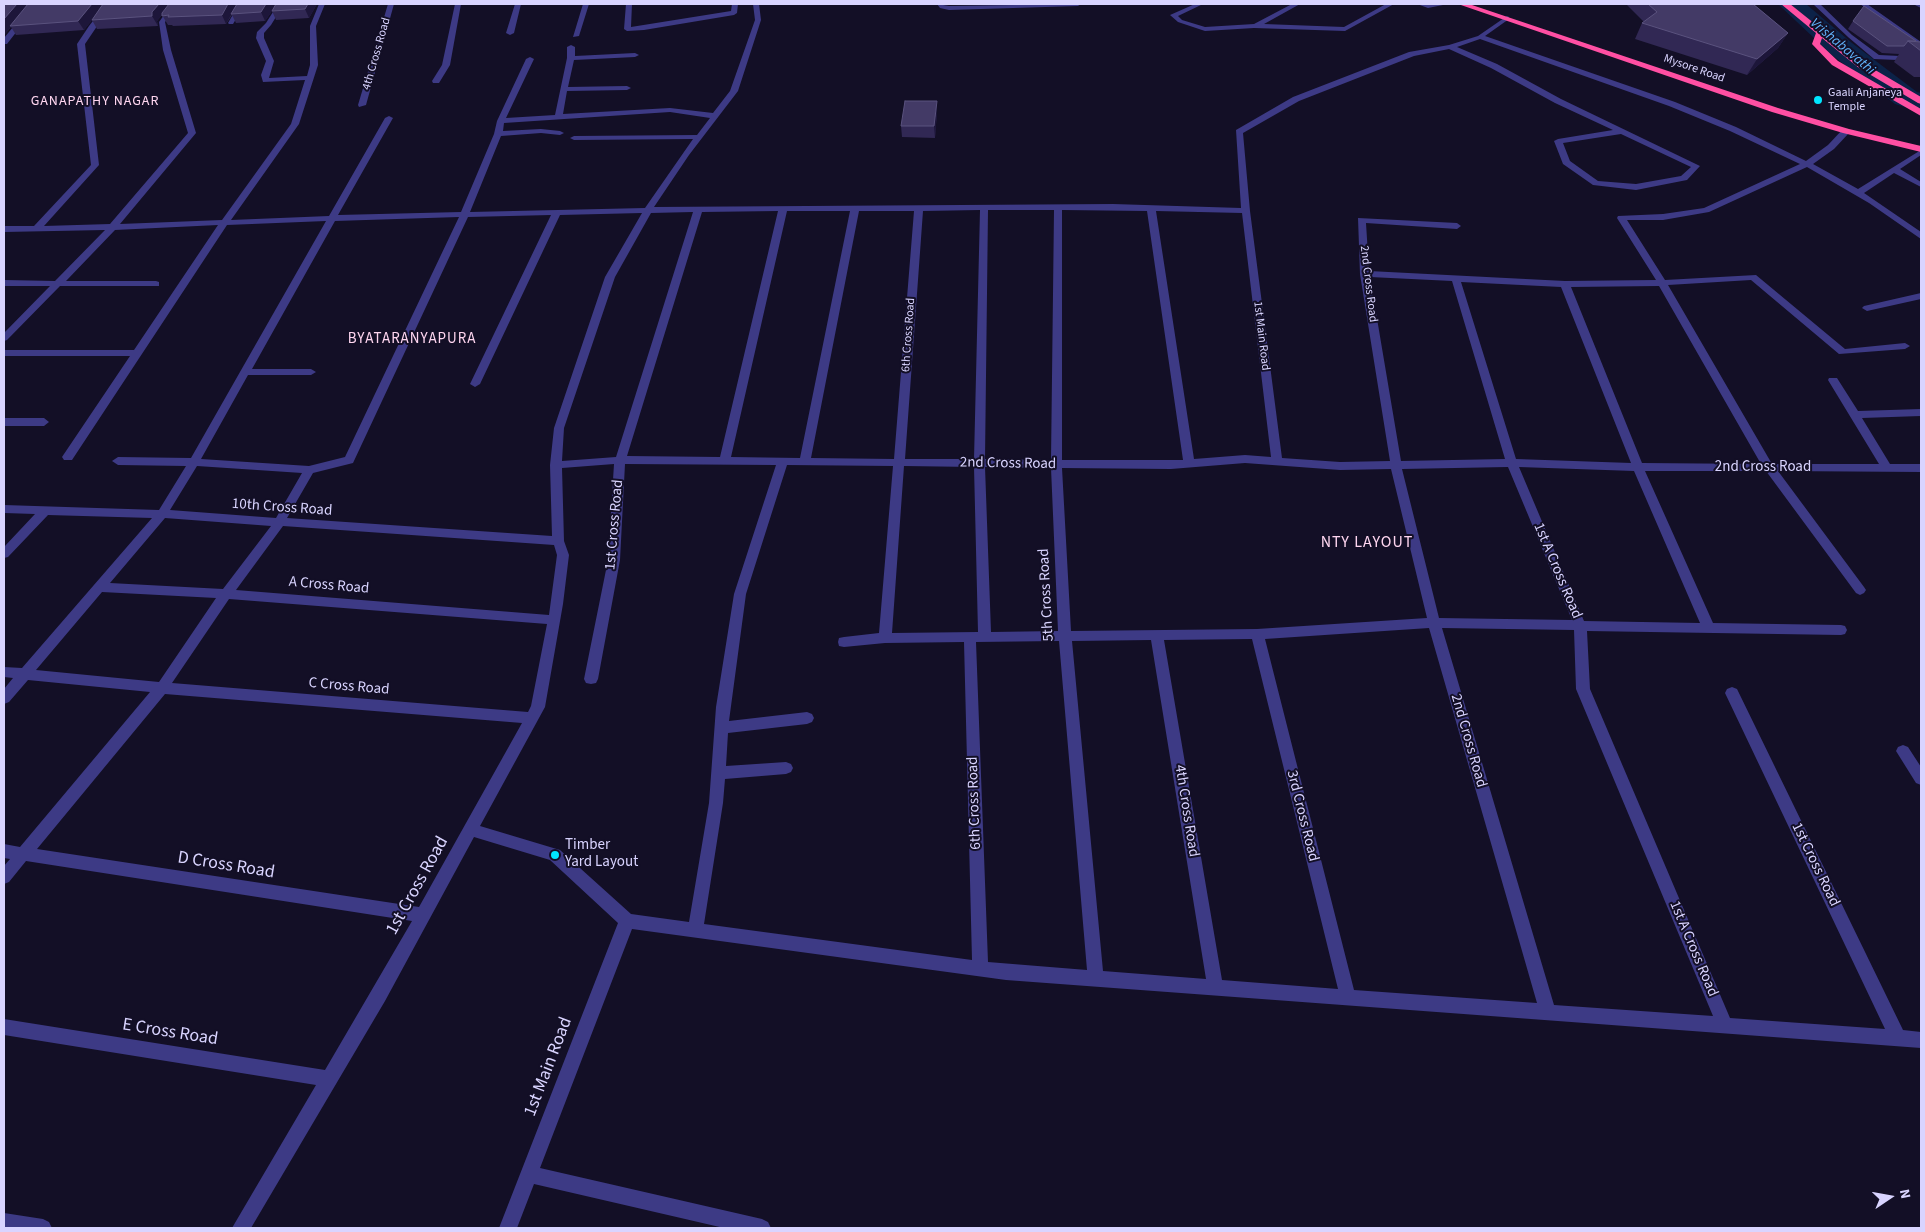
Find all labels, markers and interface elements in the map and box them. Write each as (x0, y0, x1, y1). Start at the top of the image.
water label: Vrishabavathi (1806, 15, 1878, 79)
street label: 4th Cross Road (360, 16, 394, 92)
street label: Mysore Road (1661, 52, 1727, 86)
place label: Gaali Anjaneya Temple (1828, 86, 1902, 114)
district label: GANAPATHY NAGAR (29, 94, 161, 110)
marker: Gaali Anjaneya Temple (1812, 94, 1824, 106)
street label: 2nd Cross Road (1356, 245, 1380, 323)
street label: 6th Cross Road (899, 297, 919, 373)
street label: 1st Main Road (1250, 301, 1272, 371)
district label: BYATARANYAPURA (346, 331, 478, 349)
street label: 2nd Cross Road (960, 454, 1056, 474)
street label: 2nd Cross Road (1715, 459, 1811, 477)
street label: 1st Cross Road (602, 479, 628, 571)
street label: 10th Cross Road (231, 496, 333, 520)
street label: 1st A Cross Road (1529, 520, 1585, 622)
district label: NTY LAYOUT (1319, 533, 1415, 553)
street label: 5th Cross Road (1036, 548, 1058, 642)
street label: A Cross Road (288, 574, 370, 598)
street label: C Cross Road (308, 675, 390, 699)
street label: 2nd Cross Road (1446, 692, 1490, 790)
street label: 6th Cross Road (964, 756, 986, 850)
street label: 4th Cross Road (1170, 764, 1202, 858)
street label: 3rd Cross Road (1282, 769, 1322, 863)
street label: 1st Cross Road (1787, 820, 1843, 910)
street label: 1st Cross Road (382, 833, 454, 939)
place label: Timber Yard Layout (565, 837, 638, 872)
street label: D Cross Road (176, 848, 276, 884)
marker: Timber Yard Layout (549, 849, 561, 861)
street label: 1st A Cross Road (1665, 898, 1721, 1000)
street label: 1st Main Road (520, 1014, 578, 1120)
street label: E Cross Road (121, 1015, 219, 1051)
north arrow (1865, 1172, 1915, 1222)
text: N (1894, 1187, 1915, 1201)

